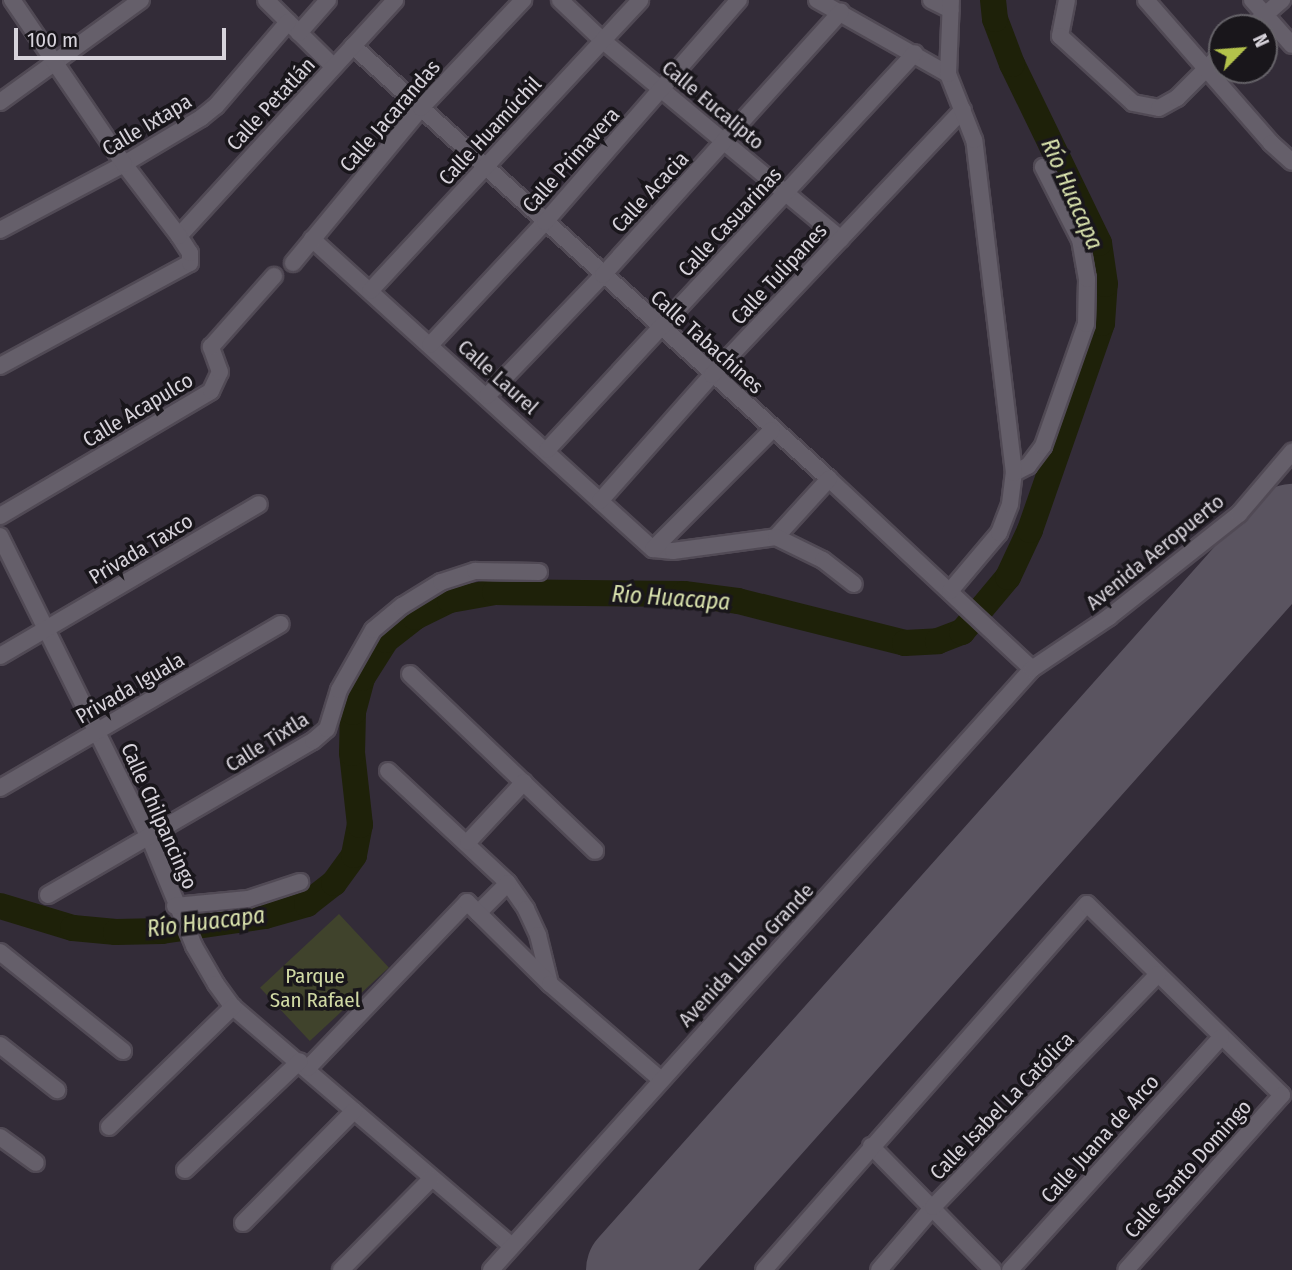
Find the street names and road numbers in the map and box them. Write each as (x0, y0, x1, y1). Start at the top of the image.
street label: Calle Petatlán (222, 52, 320, 156)
street label: Calle Jacarandas (334, 55, 446, 177)
street label: Calle Eucalipto (657, 55, 769, 155)
street label: Calle Huamúchil (433, 72, 547, 190)
street label: Calle Ixtapa (98, 88, 196, 162)
street label: Calle Primavera (517, 102, 625, 218)
street label: Calle Acacia (606, 146, 694, 238)
street label: Calle Casuarinas (673, 162, 787, 282)
street label: Calle Tulipanes (726, 218, 832, 330)
street label: Calle Tabachines (646, 285, 768, 399)
street label: Calle Laurel (452, 334, 544, 420)
street label: Calle Acapulco (78, 367, 198, 453)
street label: Avenida Aeropuerto (1081, 489, 1229, 615)
street label: Privada Taxco (85, 508, 197, 590)
street label: Privada Iguala (71, 647, 189, 729)
street label: Calle Tixtla (221, 707, 313, 777)
street label: Calle Chilpancingo (115, 739, 203, 893)
street label: Avenida Llano Grande (673, 878, 819, 1032)
street label: Calle Isabel La Católica (925, 1027, 1079, 1185)
street label: Calle Juana de Arco (1036, 1070, 1164, 1208)
street label: Calle Santo Domingo (1119, 1095, 1257, 1243)

